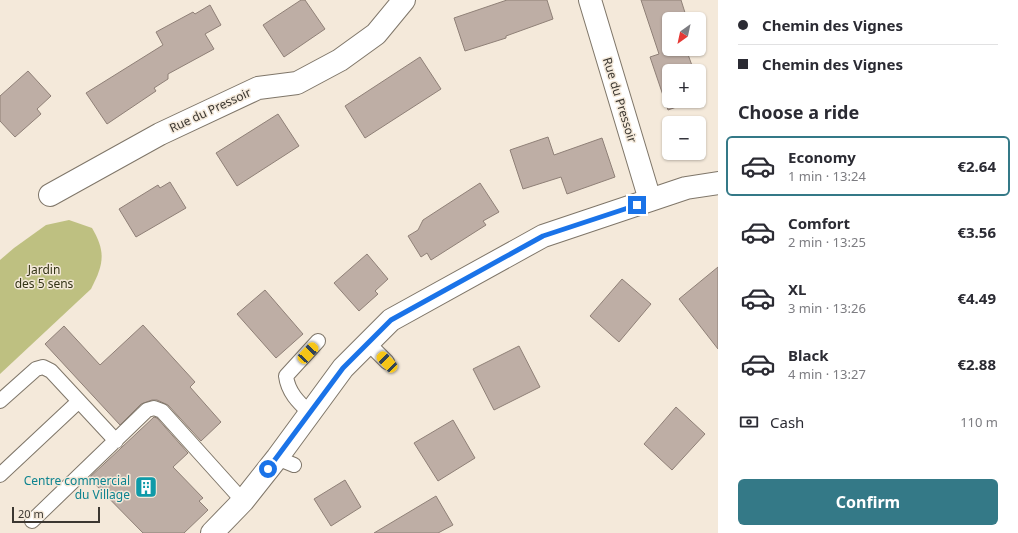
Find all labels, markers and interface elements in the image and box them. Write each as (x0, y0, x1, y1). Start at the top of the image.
north arrow (662, 12, 706, 56)
map controls (662, 12, 706, 160)
text: Chemin des Vignes (762, 15, 903, 35)
text: Chemin des Vignes (762, 54, 903, 74)
street label: Rue du Pressoir (599, 55, 641, 145)
button: + (662, 64, 706, 108)
street label: Rue du Pressoir (166, 84, 254, 136)
text: Choose a ride (738, 100, 859, 124)
button: − (662, 116, 706, 160)
text: Economy (788, 147, 856, 167)
icon: car (740, 148, 776, 184)
text: €2.64 (957, 156, 996, 176)
text: 1 min · 13:24 (788, 167, 866, 185)
route end (628, 196, 646, 214)
text: Comfort (788, 213, 850, 233)
icon: car (740, 214, 776, 250)
text: €3.56 (957, 222, 996, 242)
text: 2 min · 13:25 (788, 233, 866, 251)
park label: Jardin des 5 sens (15, 261, 74, 292)
text: XL (788, 279, 806, 299)
icon: car (740, 280, 776, 316)
text: €4.49 (957, 288, 996, 308)
text: 3 min · 13:26 (788, 299, 866, 317)
car (295, 340, 321, 366)
text: Black (788, 345, 828, 365)
icon: car (740, 346, 776, 382)
car (374, 349, 400, 375)
text: €2.88 (957, 354, 996, 374)
text: 4 min · 13:27 (788, 365, 866, 383)
icon: cash (738, 411, 760, 433)
text: Cash (770, 412, 804, 432)
text: 110 m (960, 413, 998, 431)
route start (259, 460, 277, 478)
place label: Centre commercial du Village (24, 472, 130, 503)
building icon: Centre commercial du Village (133, 474, 159, 500)
button: Confirm (738, 479, 998, 525)
scale bar (12, 505, 100, 524)
text: 20 m (18, 506, 44, 521)

